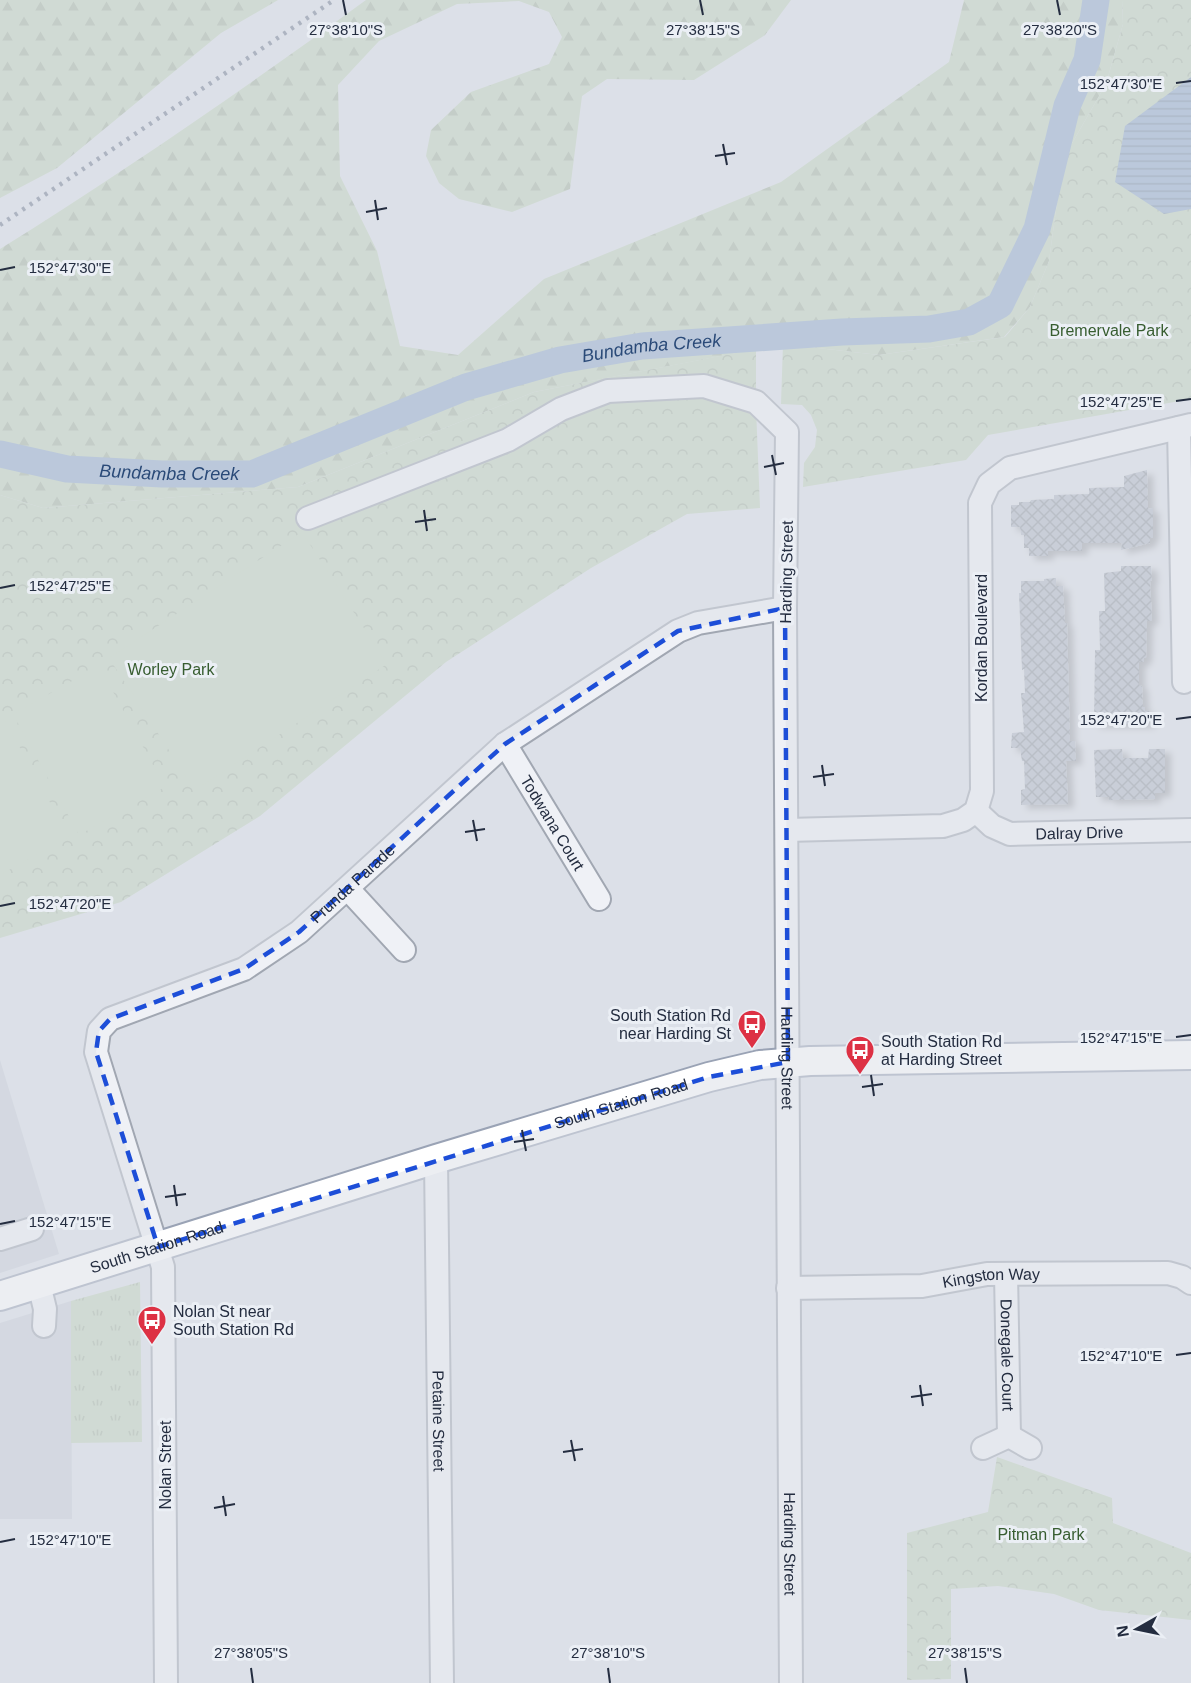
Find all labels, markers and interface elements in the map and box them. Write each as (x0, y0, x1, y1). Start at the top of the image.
text: 27°38'10"S (309, 21, 383, 38)
text: 27°38'15"S (666, 21, 740, 38)
text: 27°38'20"S (1023, 21, 1097, 38)
text: 152°47'30"E (1080, 75, 1162, 92)
text: 152°47'30"E (29, 259, 111, 276)
park label: Bremervale Park (1049, 322, 1170, 339)
water label: Bundamba Creek (580, 330, 723, 366)
text: 152°47'25"E (1080, 393, 1162, 410)
water label: Bundamba Creek (99, 461, 240, 484)
street label: Harding Street (777, 520, 796, 624)
street label: Kordan Boulevard (973, 574, 990, 702)
text: 152°47'25"E (29, 577, 111, 594)
park label: Worley Park (128, 661, 215, 678)
text: 152°47'20"E (1080, 711, 1162, 728)
street label: Todwana Court (517, 772, 588, 874)
street label: Dalray Drive (1035, 823, 1124, 842)
street label: Prunda Parade (307, 841, 398, 926)
text: 152°47'20"E (29, 895, 111, 912)
street label: Harding Street (778, 1006, 796, 1110)
place label: South Station Rd near Harding St (610, 1007, 732, 1042)
bus stop icon: South Station Rd near Harding St (736, 1008, 768, 1050)
text: 152°47'15"E (1080, 1029, 1162, 1046)
place label: South Station Rd at Harding Street (881, 1033, 1003, 1068)
bus stop icon: South Station Rd at Harding Street (844, 1034, 876, 1076)
street label: South Station Road (552, 1076, 690, 1132)
text: 152°47'15"E (29, 1213, 111, 1230)
street label: South Station Road (88, 1218, 225, 1276)
street label: Kingston Way (941, 1266, 1040, 1291)
street label: Donegale Court (997, 1299, 1017, 1412)
place label: Nolan St near South Station Rd (173, 1303, 294, 1338)
bus stop icon: Nolan St near South Station Rd (136, 1304, 168, 1346)
text: 152°47'10"E (1080, 1347, 1162, 1364)
street label: Petaine Street (429, 1370, 448, 1472)
street label: Nolan Street (157, 1420, 174, 1509)
street label: Harding Street (781, 1492, 799, 1596)
park label: Pitman Park (997, 1526, 1086, 1543)
text: 152°47'10"E (29, 1531, 111, 1548)
north arrow (1107, 1599, 1167, 1659)
text: N (1113, 1624, 1132, 1638)
text: 27°38'05"S (214, 1644, 288, 1661)
text: 27°38'10"S (571, 1644, 645, 1661)
text: 27°38'15"S (928, 1644, 1002, 1661)

